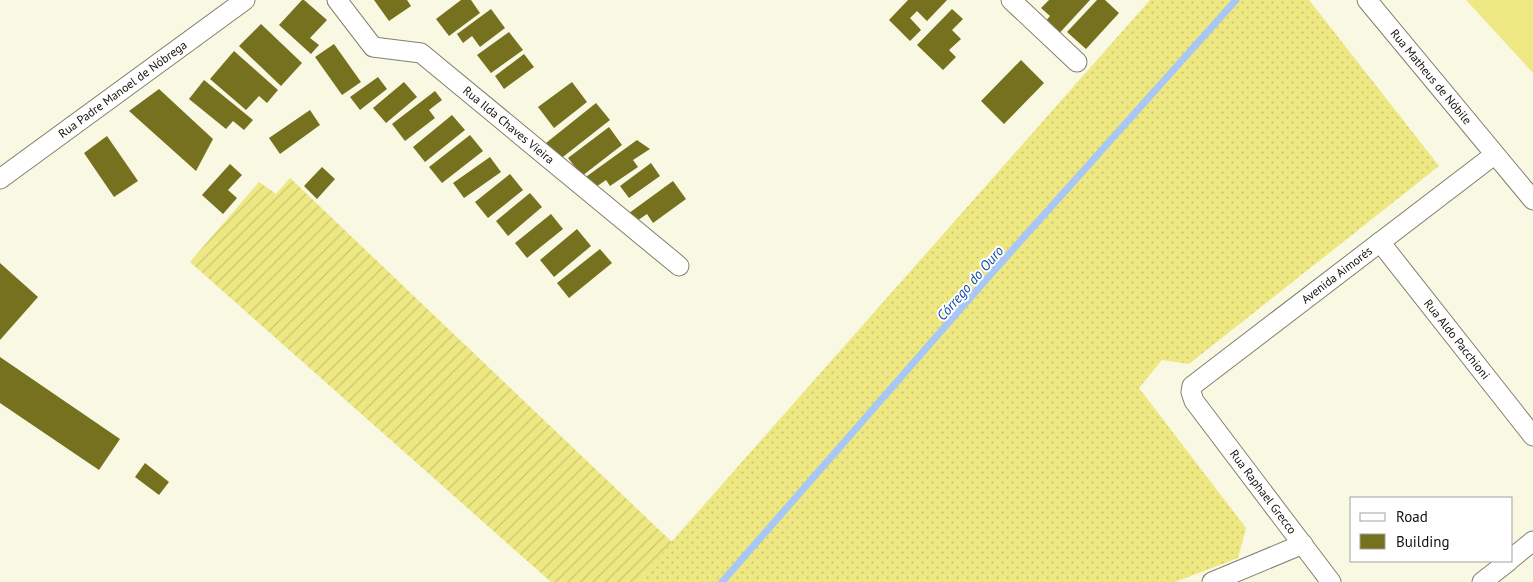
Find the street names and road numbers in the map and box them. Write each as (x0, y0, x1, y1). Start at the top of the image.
street label: Rua Matheus de Nóbile (1387, 26, 1475, 127)
street label: Rua Padre Manoel de Nóbrega (55, 37, 190, 141)
street label: Rua Ilda Chaves Vieira (460, 83, 557, 167)
street label: Avenida Aimorés (1298, 243, 1375, 307)
street label: Rua Aldo Pacchioni (1421, 296, 1493, 382)
street label: Rua Raphael Grecco (1227, 447, 1300, 537)

